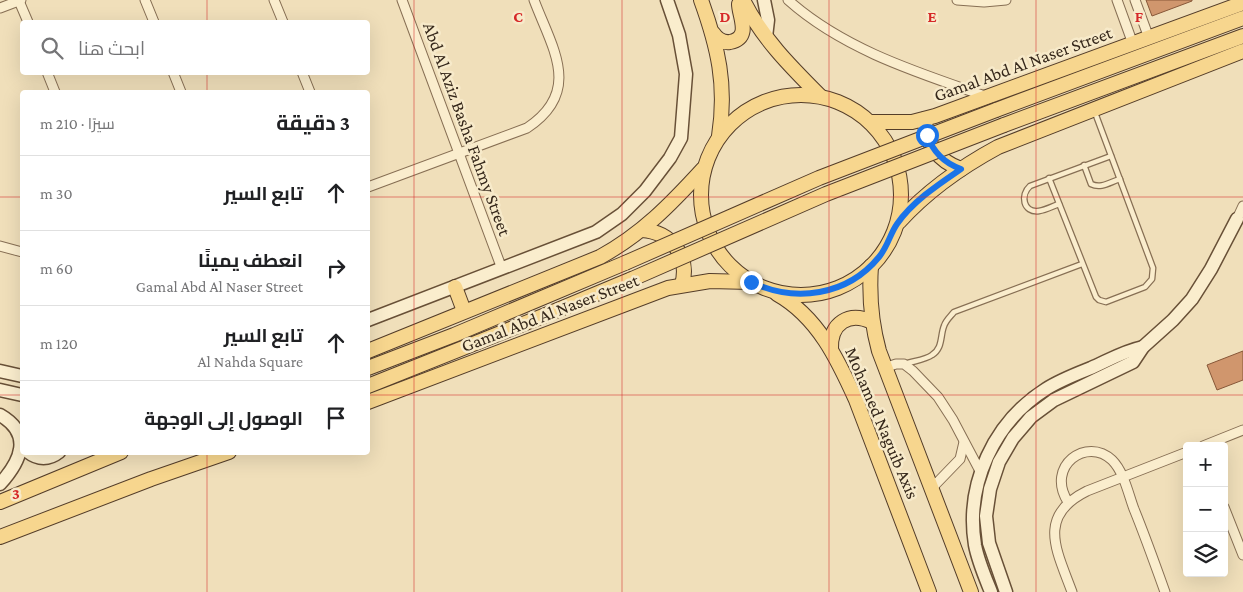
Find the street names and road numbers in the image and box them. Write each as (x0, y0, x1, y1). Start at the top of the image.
street label: Abd Al Aziz Basha Fahmy Street (419, 20, 515, 239)
street label: Gamal Abd Al Naser Street (931, 22, 1116, 106)
street label: Gamal Abd Al Naser Street (459, 270, 642, 356)
street label: Mohamed Naguib Axis (841, 344, 923, 502)

